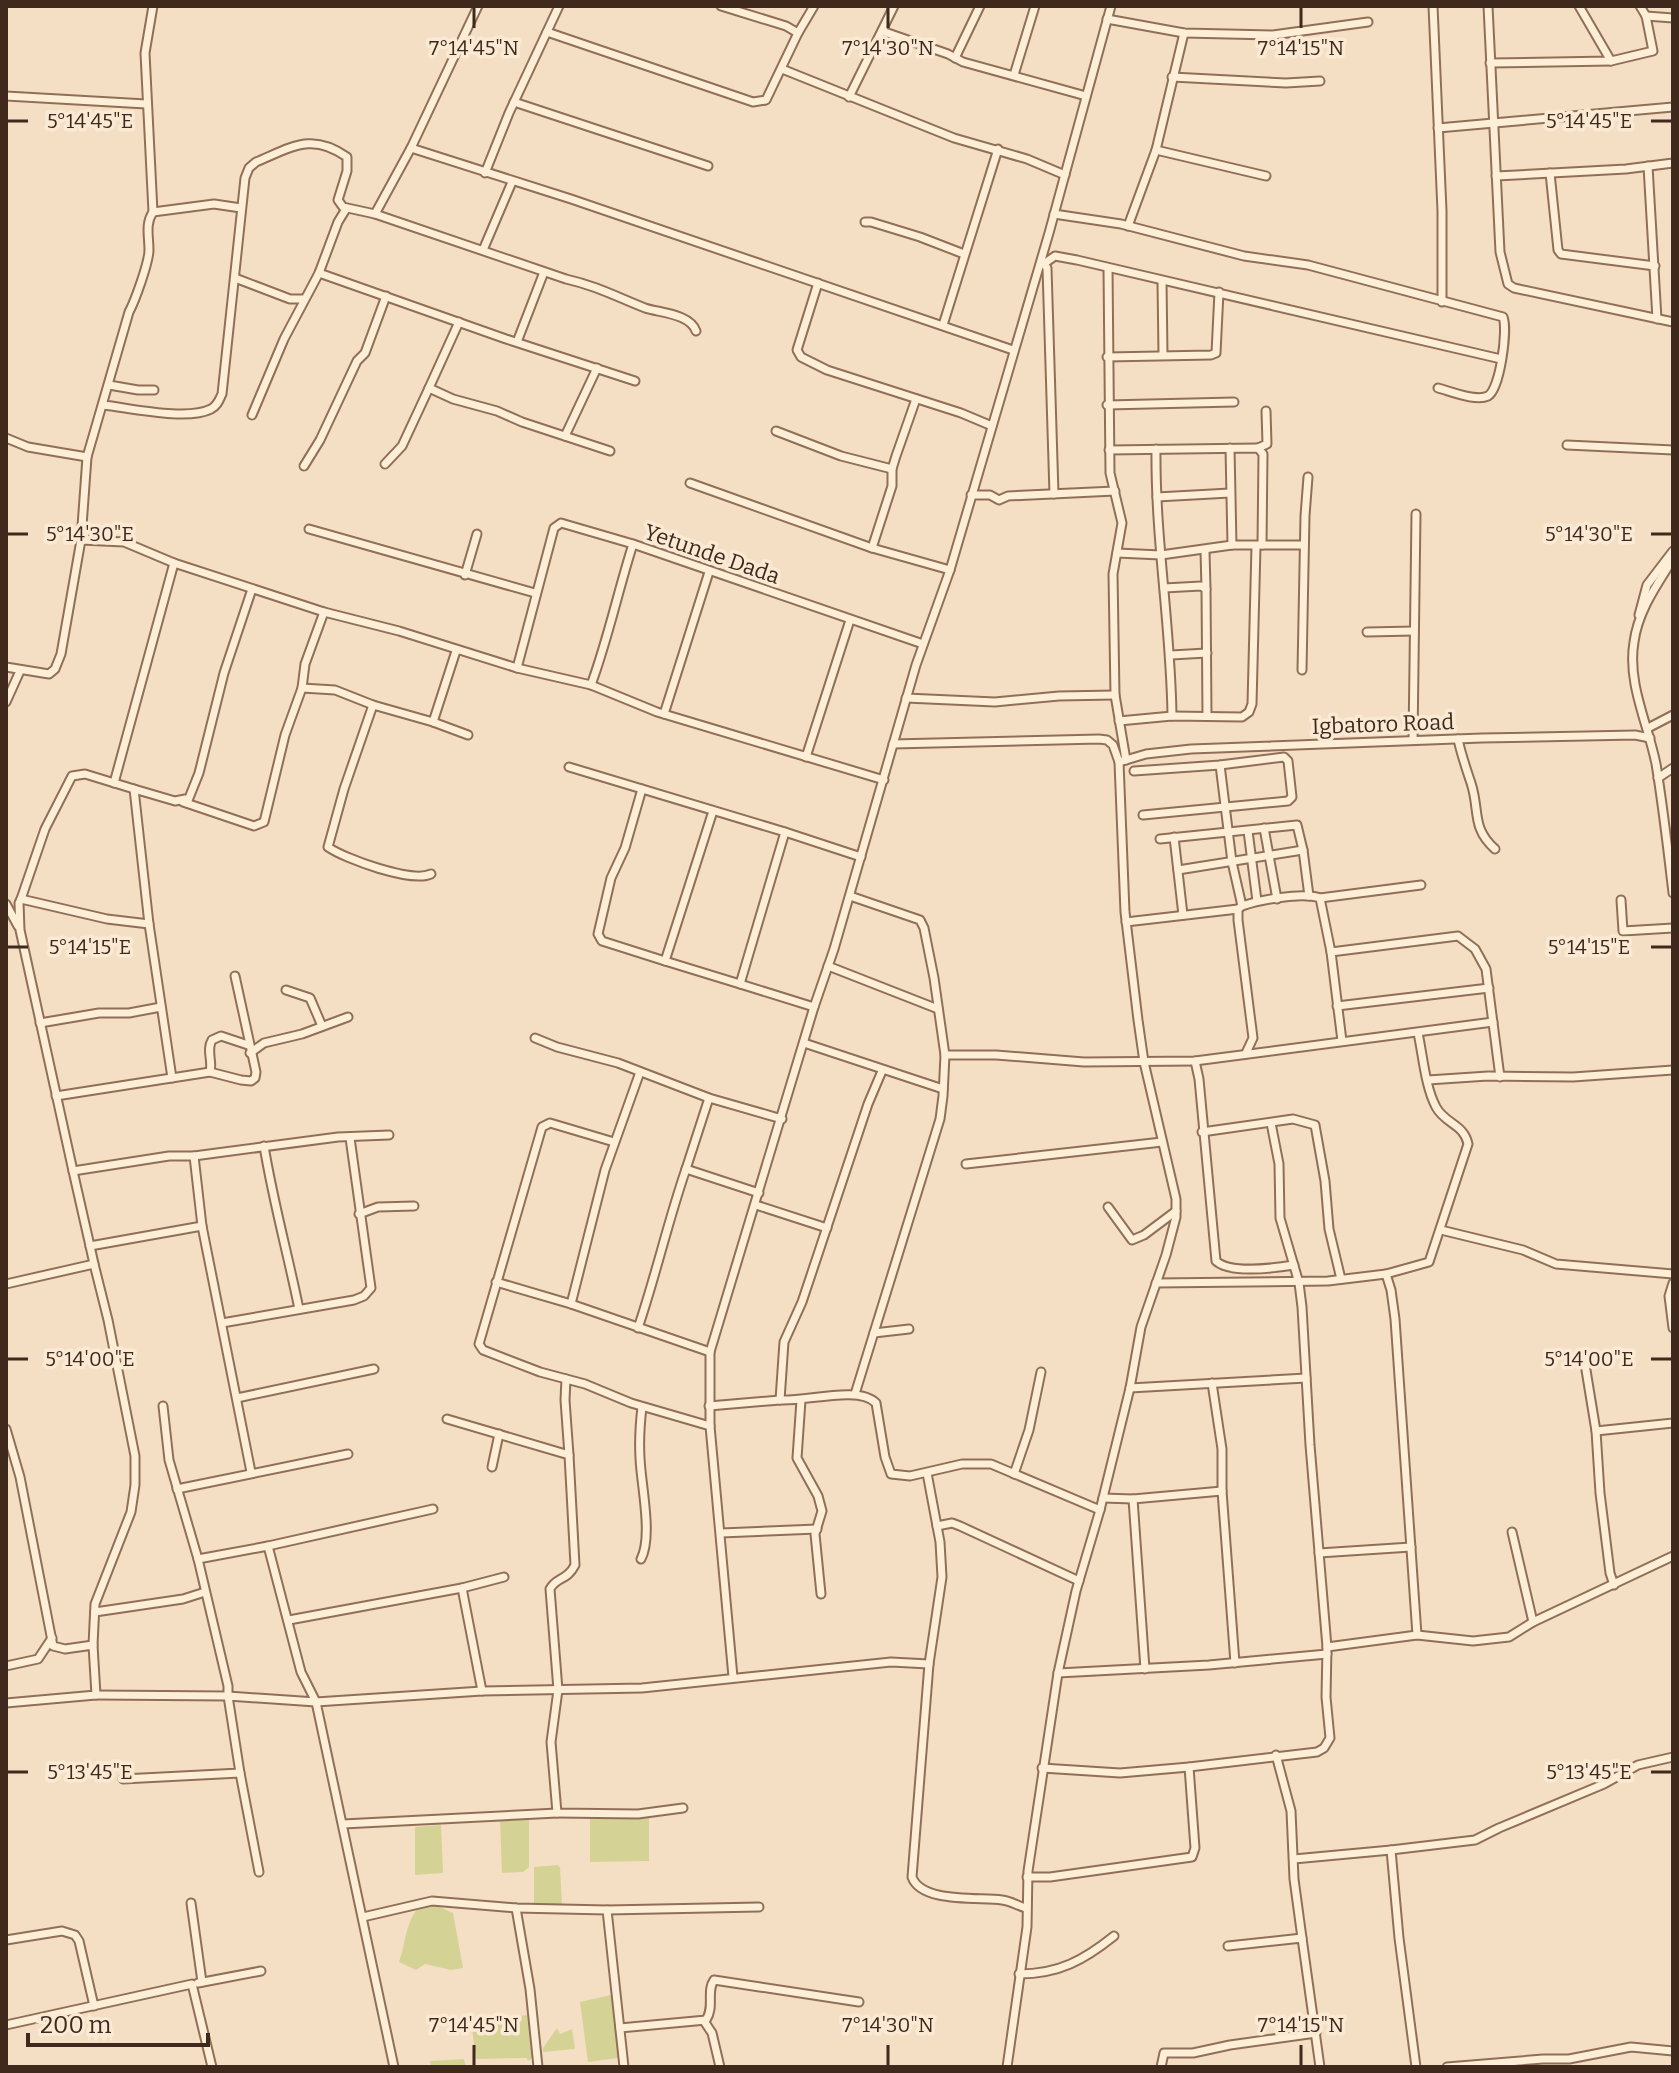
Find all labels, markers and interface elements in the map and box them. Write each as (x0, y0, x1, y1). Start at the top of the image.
text: 7°14'45"N (429, 36, 519, 60)
text: 7°14'30"N (842, 36, 934, 60)
text: 7°14'15"N (1258, 36, 1344, 60)
text: 5°14'45"E (47, 109, 133, 133)
text: 5°14'45"E (1546, 109, 1632, 133)
street label: Yetunde Dada (641, 518, 783, 590)
text: 5°14'30"E (46, 522, 134, 546)
text: 5°14'30"E (1545, 522, 1633, 546)
street label: Igbatoro Road (1311, 708, 1455, 740)
text: 5°14'15"E (49, 935, 131, 959)
text: 5°14'15"E (1548, 935, 1630, 959)
text: 5°14'00"E (45, 1347, 135, 1371)
text: 5°14'00"E (1544, 1347, 1634, 1371)
text: 5°13'45"E (47, 1760, 133, 1784)
text: 5°13'45"E (1546, 1760, 1632, 1784)
scale bar (28, 1997, 208, 2047)
text: 200 m (40, 2011, 112, 2039)
text: 7°14'45"N (429, 2013, 519, 2037)
text: 7°14'30"N (842, 2013, 934, 2037)
text: 7°14'15"N (1258, 2013, 1344, 2037)

